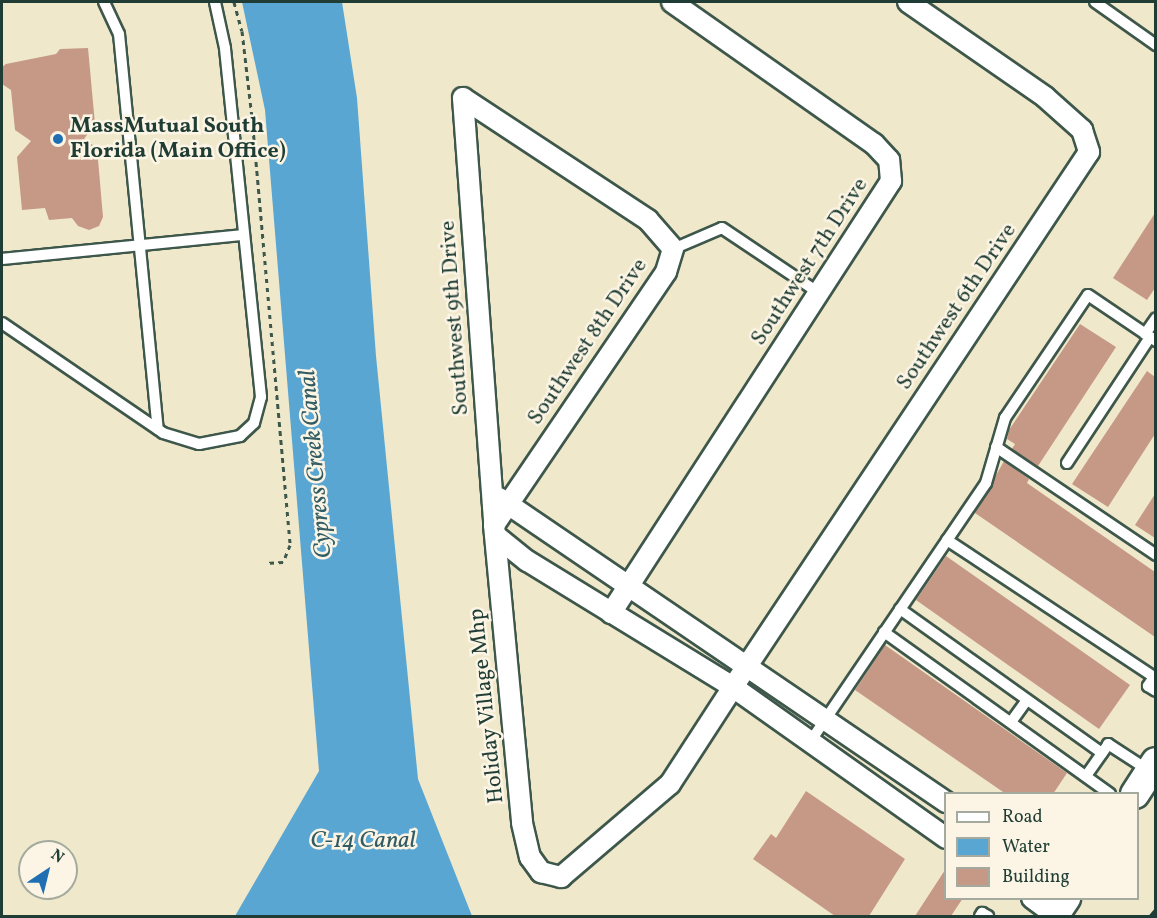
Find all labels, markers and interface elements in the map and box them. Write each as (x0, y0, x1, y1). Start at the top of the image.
place label: MassMutual South Florida (Main Office) (70, 113, 286, 164)
marker: MassMutual South Florida (Main Office) (51, 132, 65, 146)
street label: Southwest 7th Drive (746, 173, 874, 351)
street label: Southwest 6th Drive (892, 219, 1022, 395)
street label: Southwest 9th Drive (435, 220, 475, 416)
street label: Southwest 8th Drive (523, 254, 653, 430)
water label: Cypress Creek Canal (294, 369, 340, 559)
street label: Holiday Village Mhp (464, 607, 510, 805)
legend (944, 792, 1139, 900)
text: Road (1002, 805, 1043, 830)
water label: C-14 Canal (310, 828, 416, 856)
text: Water (1002, 835, 1050, 860)
north arrow (18, 840, 78, 900)
text: N (46, 845, 68, 869)
text: Building (1002, 865, 1070, 890)

